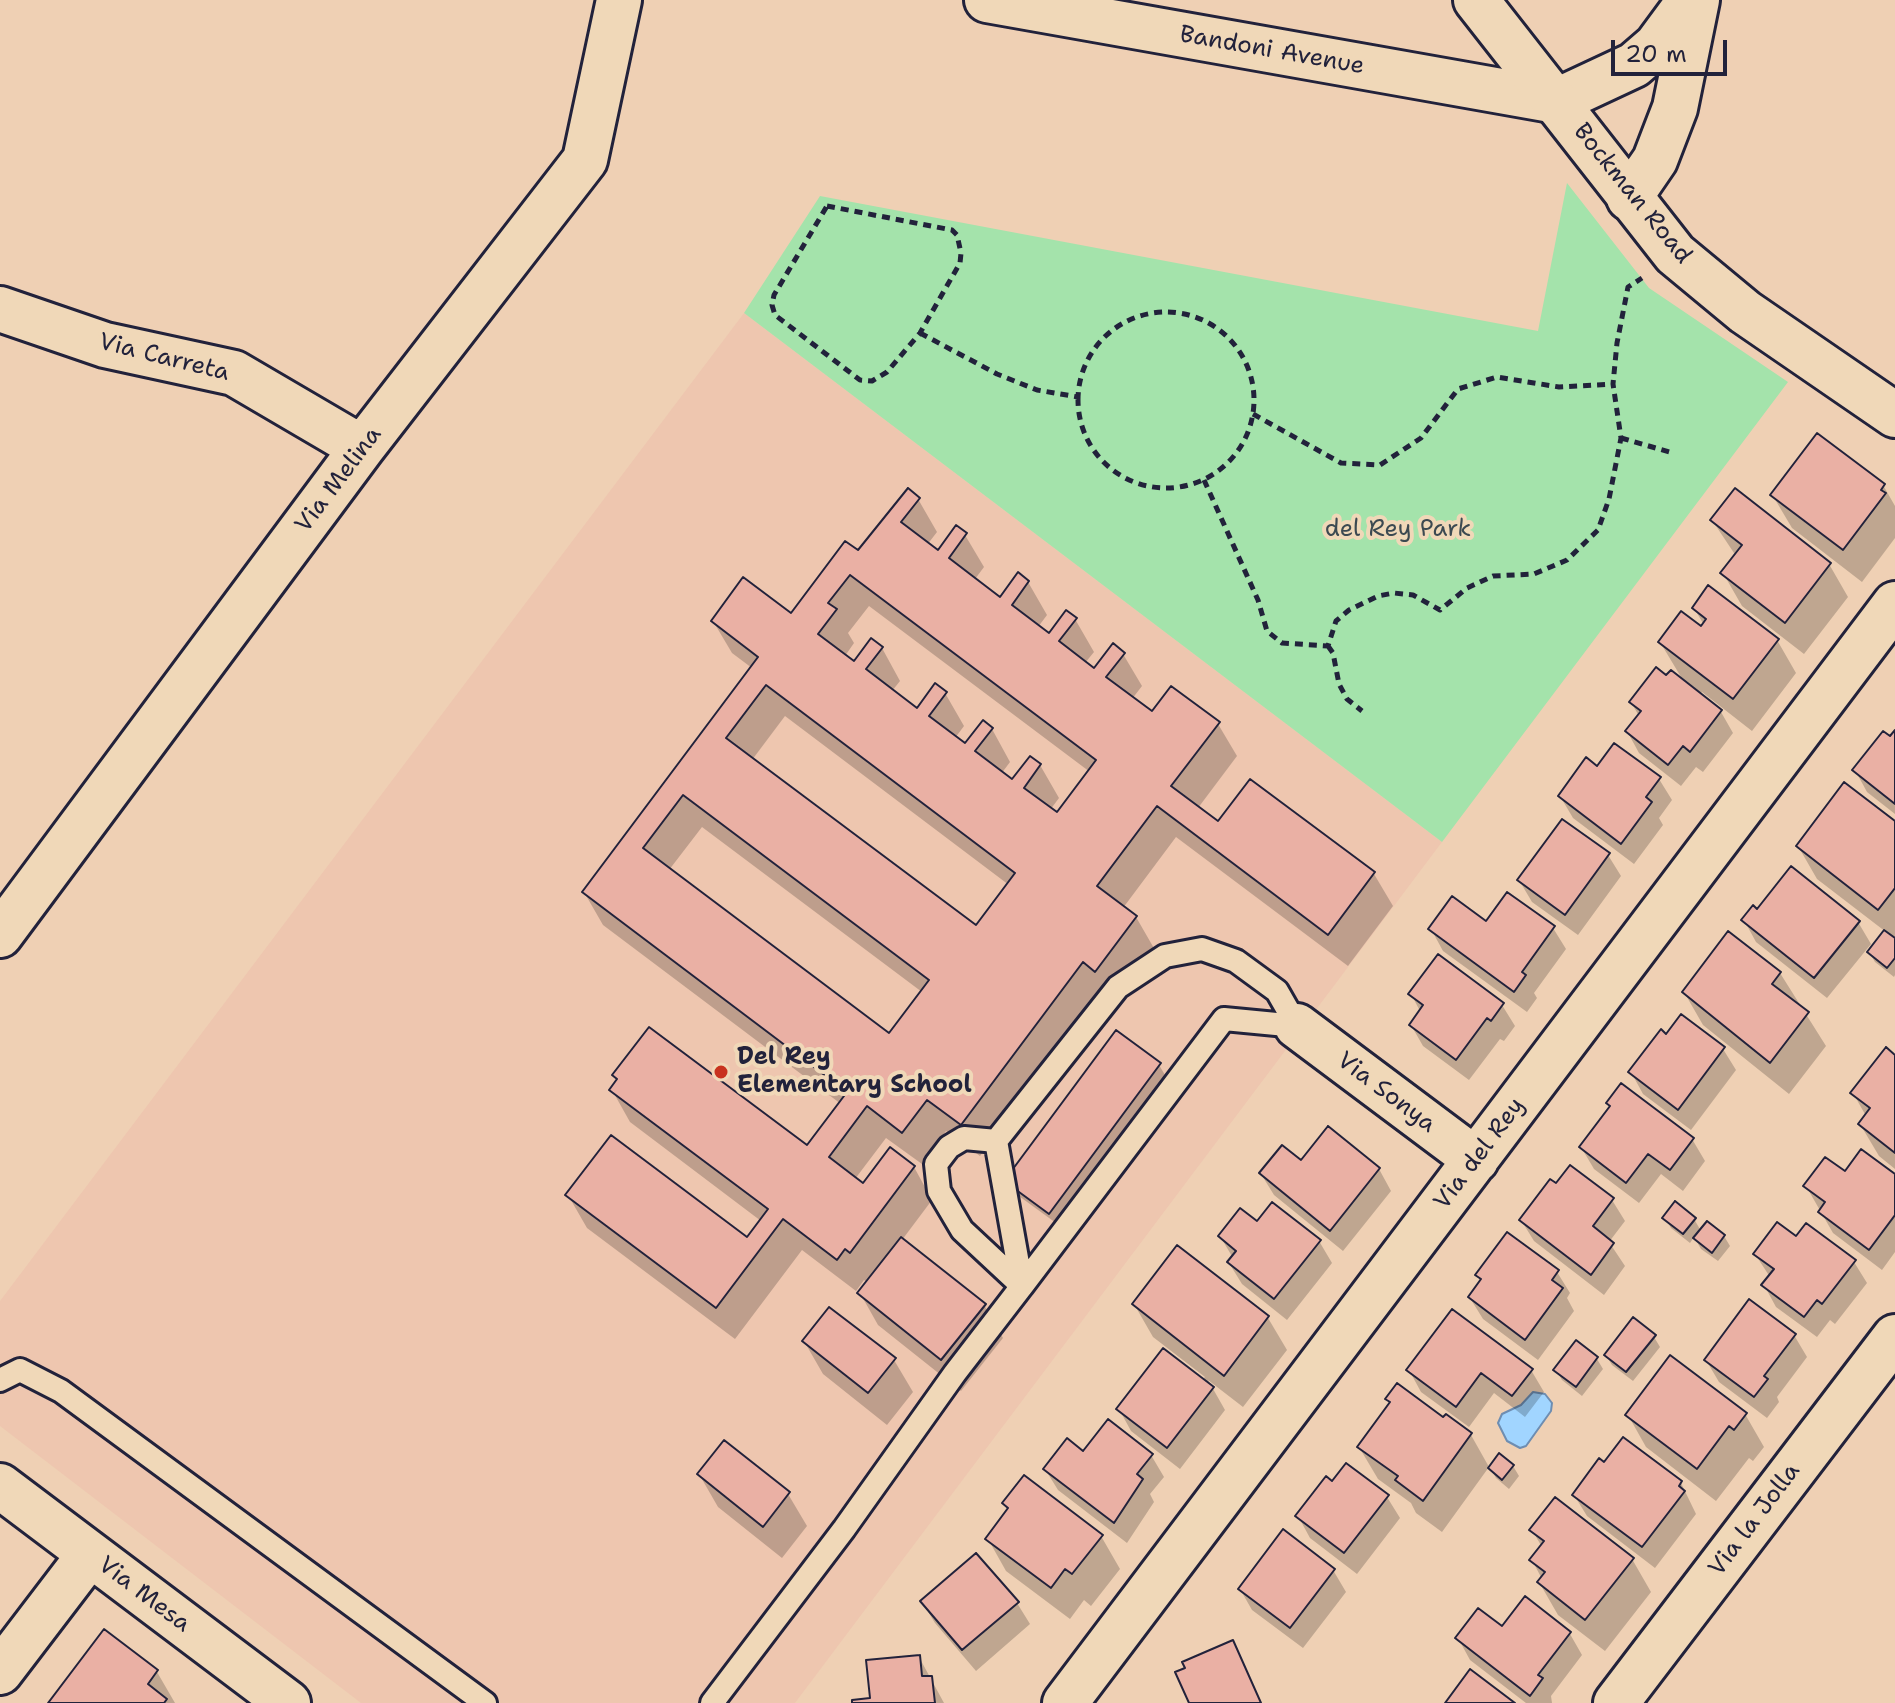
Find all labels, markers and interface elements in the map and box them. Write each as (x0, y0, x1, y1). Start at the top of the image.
street label: Bandoni Avenue (1177, 21, 1367, 81)
scale bar (1615, 24, 1731, 74)
text: 20 m (1625, 38, 1687, 70)
street label: Bockman Road (1567, 118, 1697, 270)
street label: Via Carreta (96, 328, 232, 388)
street label: Via Melina (290, 421, 388, 539)
park label: del Rey Park (1325, 516, 1471, 544)
place label: Del Rey Elementary School (737, 1044, 972, 1100)
street label: Via Sonya (1331, 1047, 1441, 1139)
marker: Del Rey Elementary School (712, 1063, 730, 1081)
street label: Via del Rey (1429, 1092, 1531, 1216)
street label: Via la Jolla (1703, 1458, 1807, 1582)
street label: Via Mesa (92, 1551, 196, 1639)

